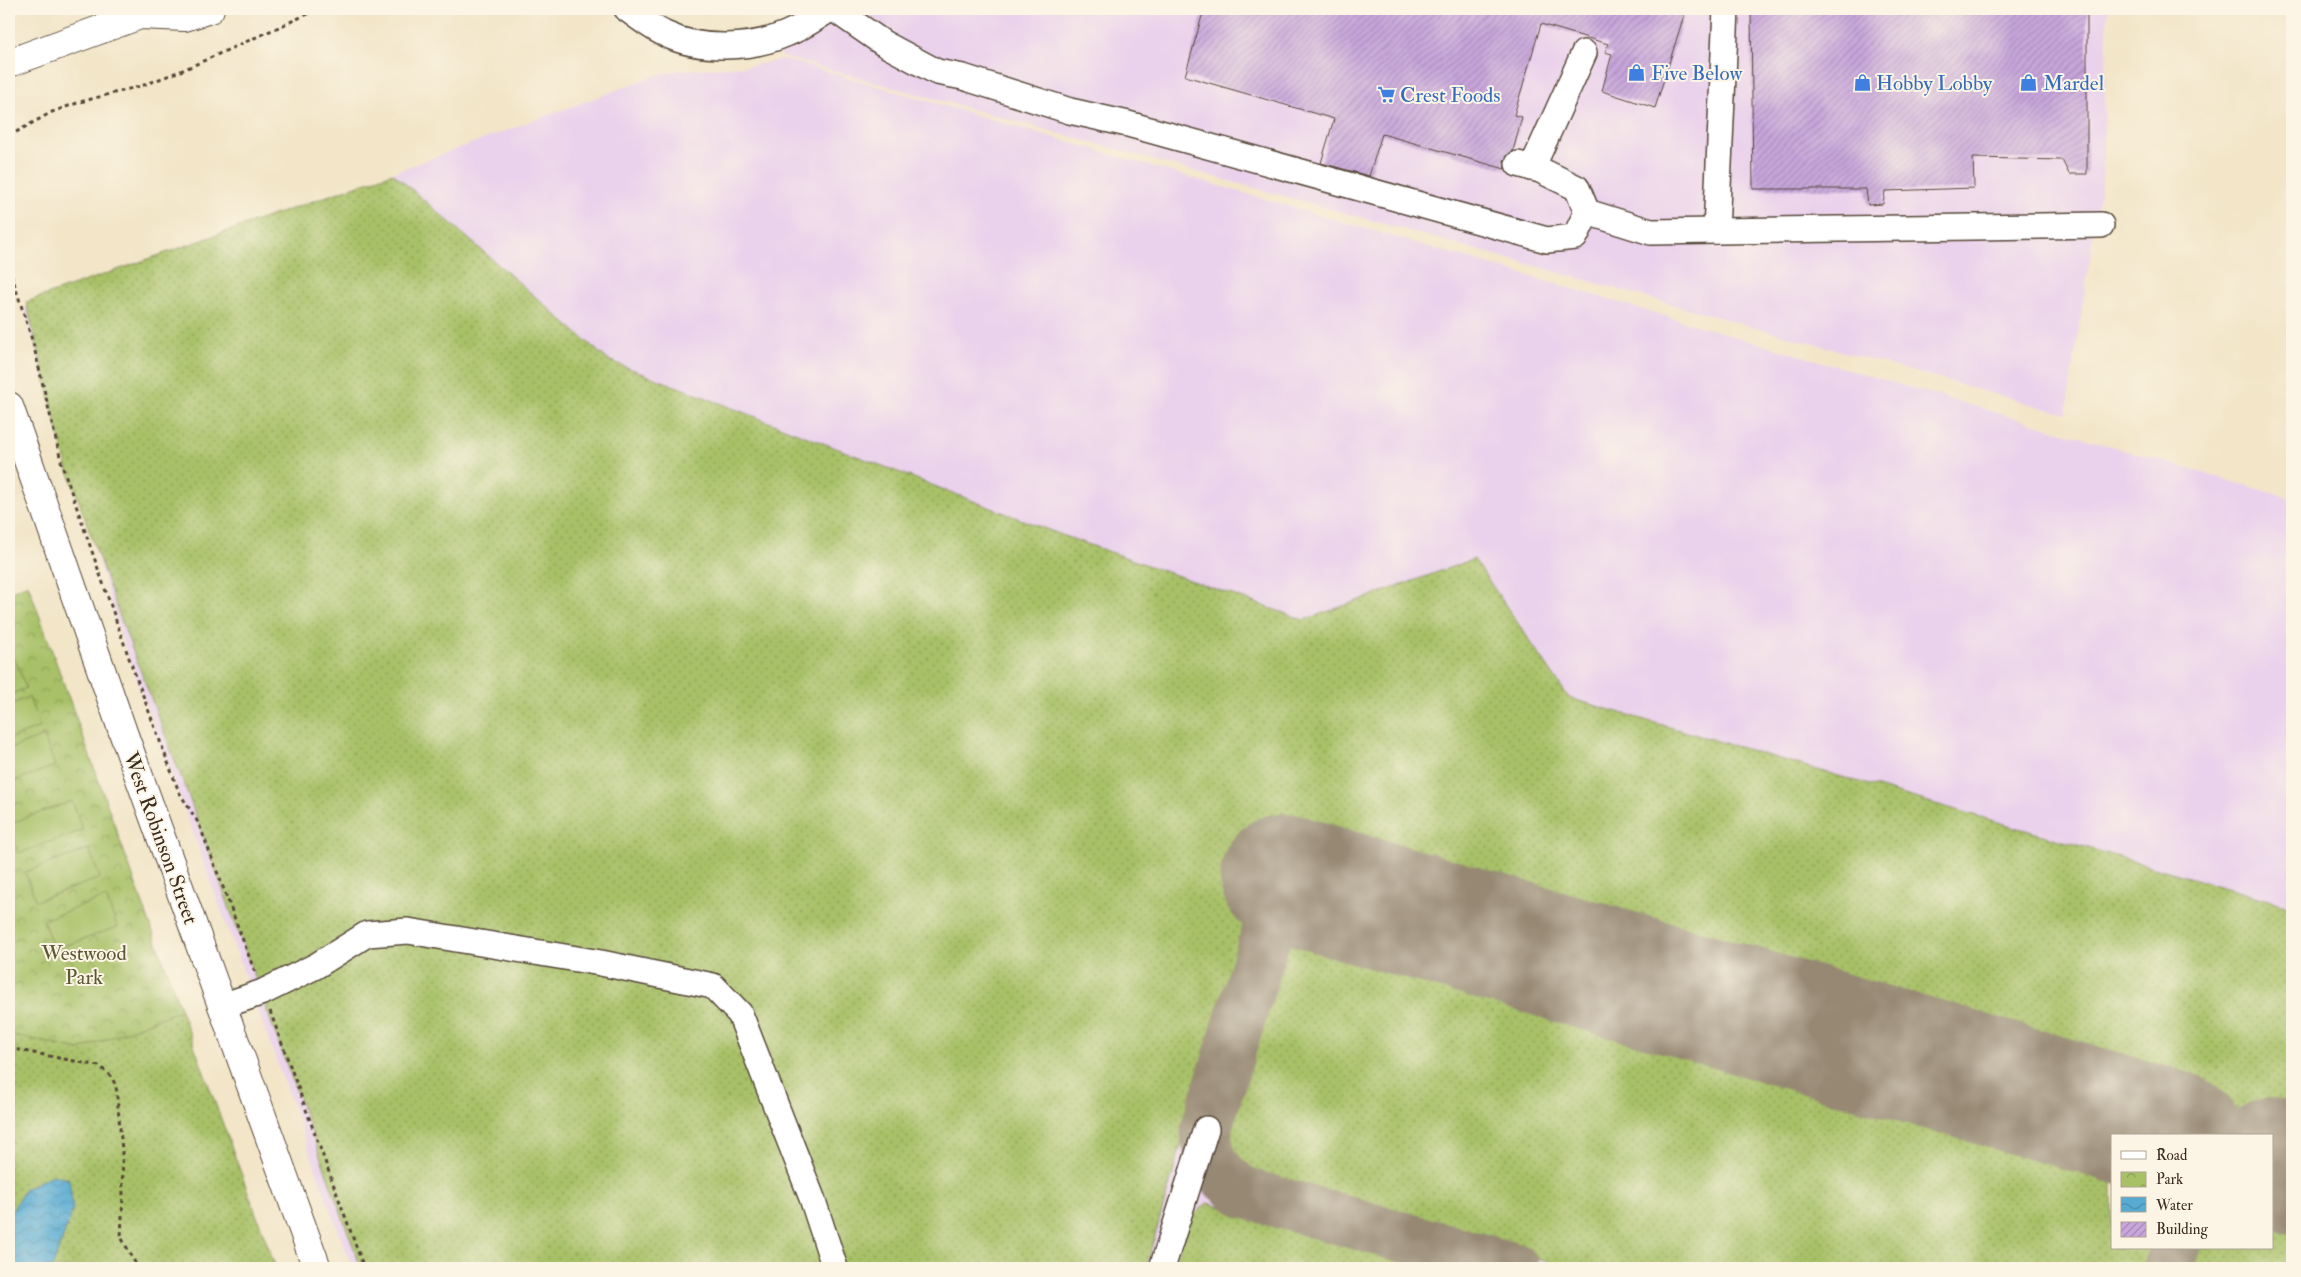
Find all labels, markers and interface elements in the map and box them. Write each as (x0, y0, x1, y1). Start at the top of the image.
place label: Five Below (1651, 60, 1743, 87)
shop icon: Five Below (1627, 63, 1647, 83)
place label: Hobby Lobby (1876, 70, 1993, 97)
place label: Mardel (2043, 70, 2105, 97)
shop icon: Hobby Lobby (1852, 73, 1872, 93)
shop icon: Mardel (2019, 73, 2039, 93)
place label: Crest Foods (1400, 82, 1501, 109)
supermarket icon: Crest Foods (1376, 85, 1396, 105)
street label: West Robinson Street (116, 747, 204, 928)
park label: Westwood Park (40, 940, 127, 991)
legend (2111, 1134, 2274, 1250)
text: Road (2156, 1146, 2188, 1165)
text: Park (2156, 1170, 2183, 1189)
text: Water (2155, 1196, 2193, 1215)
text: Building (2156, 1220, 2208, 1239)

